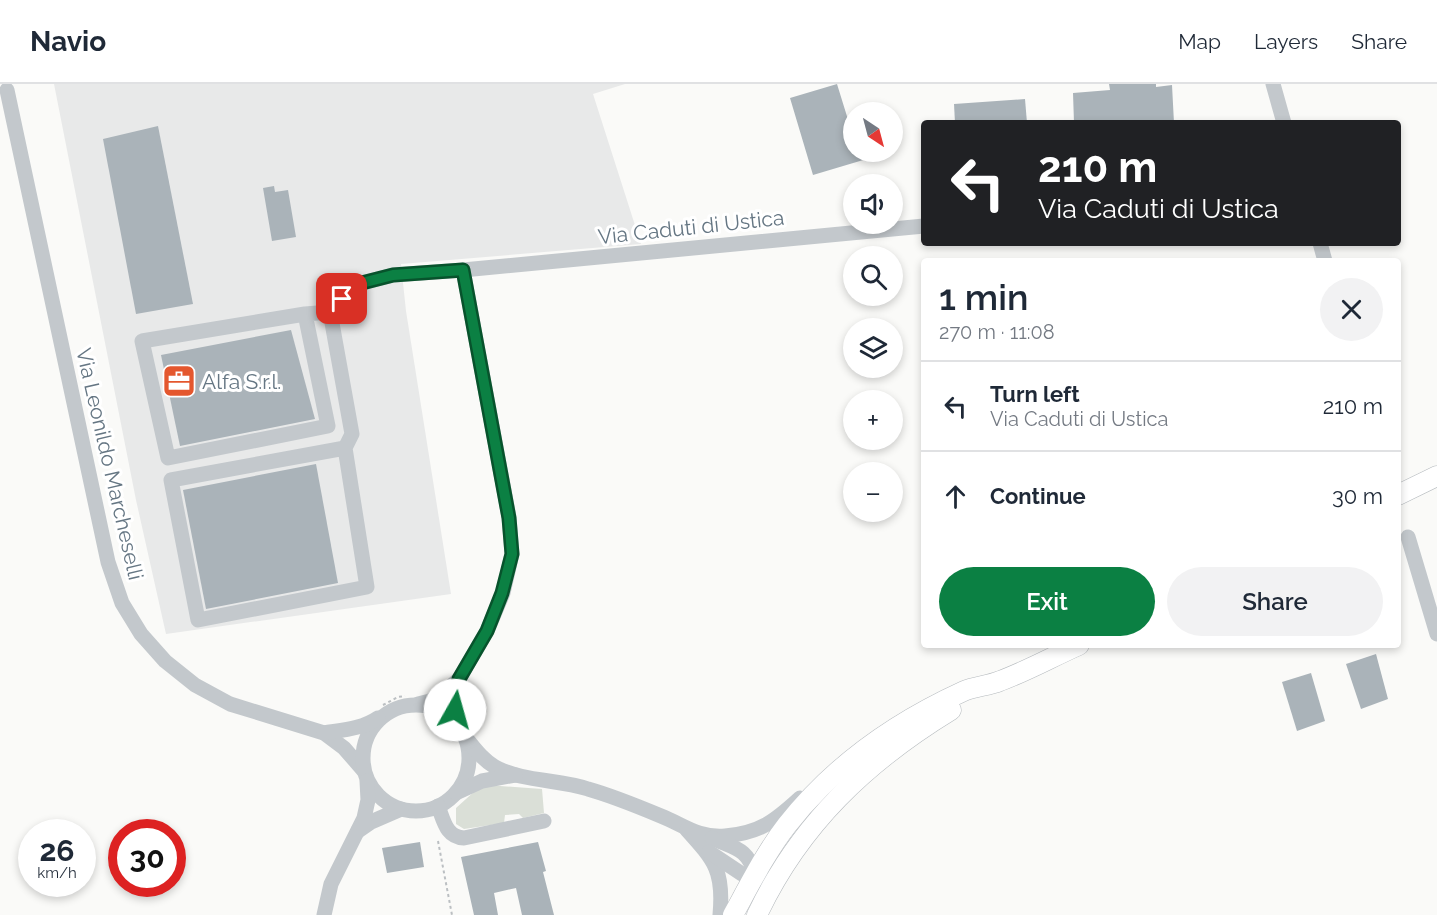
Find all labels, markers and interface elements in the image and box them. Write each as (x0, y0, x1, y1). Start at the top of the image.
text: Navio (30, 25, 106, 58)
text: Map (1178, 29, 1221, 54)
text: Layers (1254, 29, 1318, 54)
text: Share (1351, 29, 1407, 54)
north arrow (843, 102, 903, 162)
map controls (843, 102, 903, 522)
text: 210 m (1038, 143, 1157, 192)
icon: left (939, 144, 1017, 222)
button: sound (843, 174, 903, 234)
text: Via Caduti di Ustica (1038, 193, 1279, 224)
street label: Via Caduti di Ustica (597, 205, 785, 249)
button: search (843, 246, 903, 306)
pin (316, 273, 367, 324)
text: 1 min (939, 276, 1028, 318)
button: close (1320, 278, 1383, 341)
icon: arrive (325, 282, 358, 315)
button: layers (843, 318, 903, 378)
text: 270 m · 11:08 (939, 320, 1055, 344)
street label: Via Leonildo Marcheselli (71, 346, 149, 582)
office icon: Alfa S.r.l. (161, 363, 197, 399)
place label: Alfa S.r.l. (202, 369, 281, 394)
text: Turn left (990, 381, 1080, 407)
button: + (843, 390, 903, 450)
icon: left (939, 390, 972, 423)
text: 210 m (1323, 393, 1383, 419)
text: Via Caduti di Ustica (990, 407, 1168, 431)
button: − (843, 462, 903, 522)
icon: ahead (939, 480, 972, 513)
text: Continue (990, 483, 1086, 509)
text: 30 m (1332, 483, 1383, 509)
button: Exit (939, 567, 1155, 636)
button: Share (1167, 567, 1383, 636)
position arrow (423, 678, 487, 742)
speed limit sign: 30 (108, 819, 186, 897)
text: 26 (39, 833, 75, 868)
text: km/h (37, 864, 77, 882)

